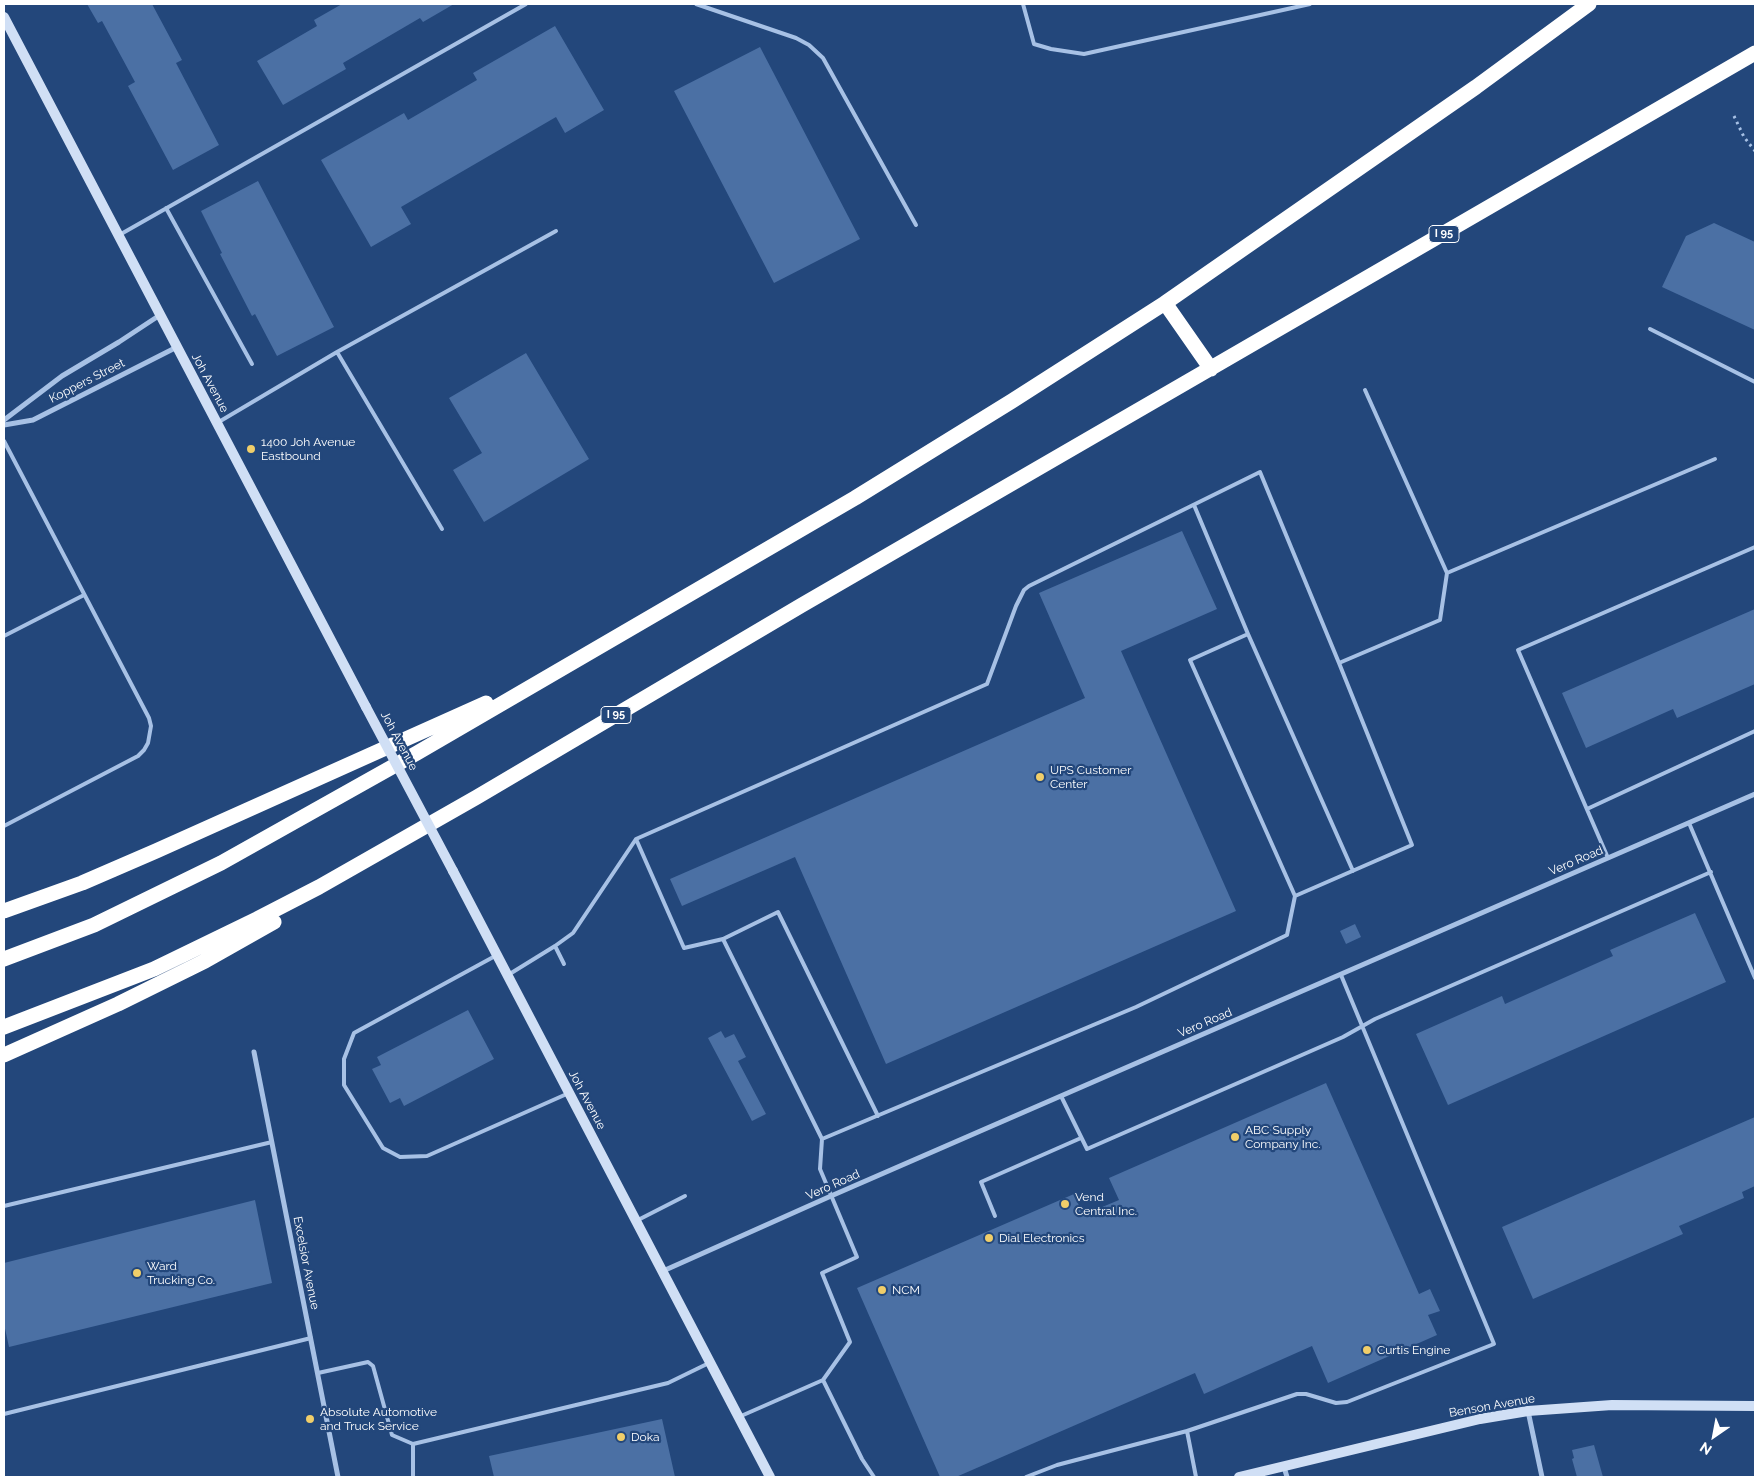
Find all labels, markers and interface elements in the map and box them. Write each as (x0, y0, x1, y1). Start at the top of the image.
road number: I 95 (1429, 225, 1459, 242)
street label: Joh Avenue (188, 351, 232, 415)
street label: Koppers Street (47, 356, 127, 406)
place label: 1400 Joh Avenue Eastbound (261, 435, 355, 463)
marker: 1400 Joh Avenue Eastbound (245, 443, 257, 455)
road number: I 95 (601, 706, 631, 724)
street label: Joh Avenue (377, 709, 421, 773)
place label: UPS Customer Center (1050, 763, 1131, 791)
marker: UPS Customer Center (1034, 771, 1046, 783)
street label: Vero Road (1547, 843, 1605, 879)
street label: Vero Road (1176, 1005, 1234, 1041)
street label: Joh Avenue (565, 1068, 609, 1132)
place label: ABC Supply Company Inc. (1245, 1123, 1321, 1151)
marker: ABC Supply Company Inc. (1229, 1131, 1241, 1143)
street label: Vero Road (804, 1167, 862, 1203)
place label: Vend Central Inc. (1075, 1190, 1137, 1218)
marker: Vend Central Inc. (1059, 1198, 1071, 1210)
street label: Excelsior Avenue (290, 1215, 322, 1311)
place label: Dial Electronics (999, 1231, 1084, 1245)
marker: Dial Electronics (983, 1232, 995, 1244)
place label: Ward Trucking Co. (147, 1259, 215, 1287)
marker: Ward Trucking Co. (131, 1267, 143, 1279)
place label: NCM (892, 1283, 920, 1297)
marker: NCM (876, 1284, 888, 1296)
place label: Curtis Engine (1377, 1343, 1450, 1357)
marker: Curtis Engine (1361, 1344, 1373, 1356)
street label: Benson Avenue (1448, 1391, 1536, 1421)
place label: Absolute Automotive and Truck Service (320, 1405, 437, 1433)
north arrow (1689, 1411, 1739, 1461)
marker: Absolute Automotive and Truck Service (304, 1413, 316, 1425)
place label: Doka (631, 1430, 660, 1444)
marker: Doka (615, 1431, 627, 1443)
text: N (1697, 1439, 1715, 1458)

